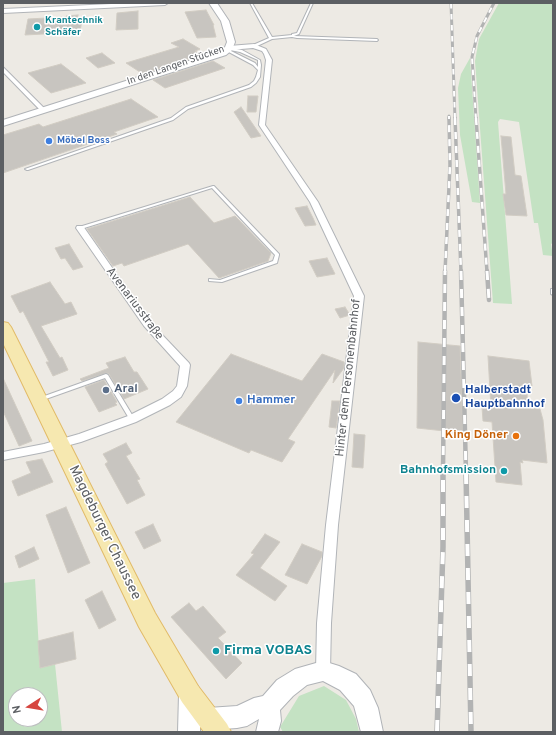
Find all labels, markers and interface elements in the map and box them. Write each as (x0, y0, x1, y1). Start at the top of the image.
place label: Krantechnik Schäfer (45, 15, 103, 38)
marker: Krantechnik Schäfer (32, 22, 42, 32)
street label: In den Langen Stücken (126, 44, 226, 88)
place label: Möbel Boss (57, 135, 110, 147)
marker: Möbel Boss (44, 136, 54, 146)
street label: Avenariusstraße (102, 265, 166, 343)
street label: Hinter dem Personenbahnhof (334, 299, 364, 457)
place label: Aral (114, 383, 138, 397)
place label: Halberstadt Hauptbahnhof (465, 384, 545, 412)
marker: Aral (101, 385, 111, 395)
marker: Halberstadt Hauptbahnhof (450, 392, 462, 404)
place label: Hammer (247, 394, 295, 408)
marker: Hammer (234, 396, 244, 406)
place label: King Döner (445, 429, 508, 443)
marker: King Döner (511, 431, 521, 441)
street label: Magdeburger Chaussee (64, 463, 144, 603)
place label: Bahnhofsmission (400, 464, 496, 478)
marker: Bahnhofsmission (499, 466, 509, 476)
place label: Firma VOBAS (224, 643, 312, 659)
marker: Firma VOBAS (211, 646, 221, 656)
north arrow (8, 687, 48, 727)
text: N (10, 704, 25, 715)

